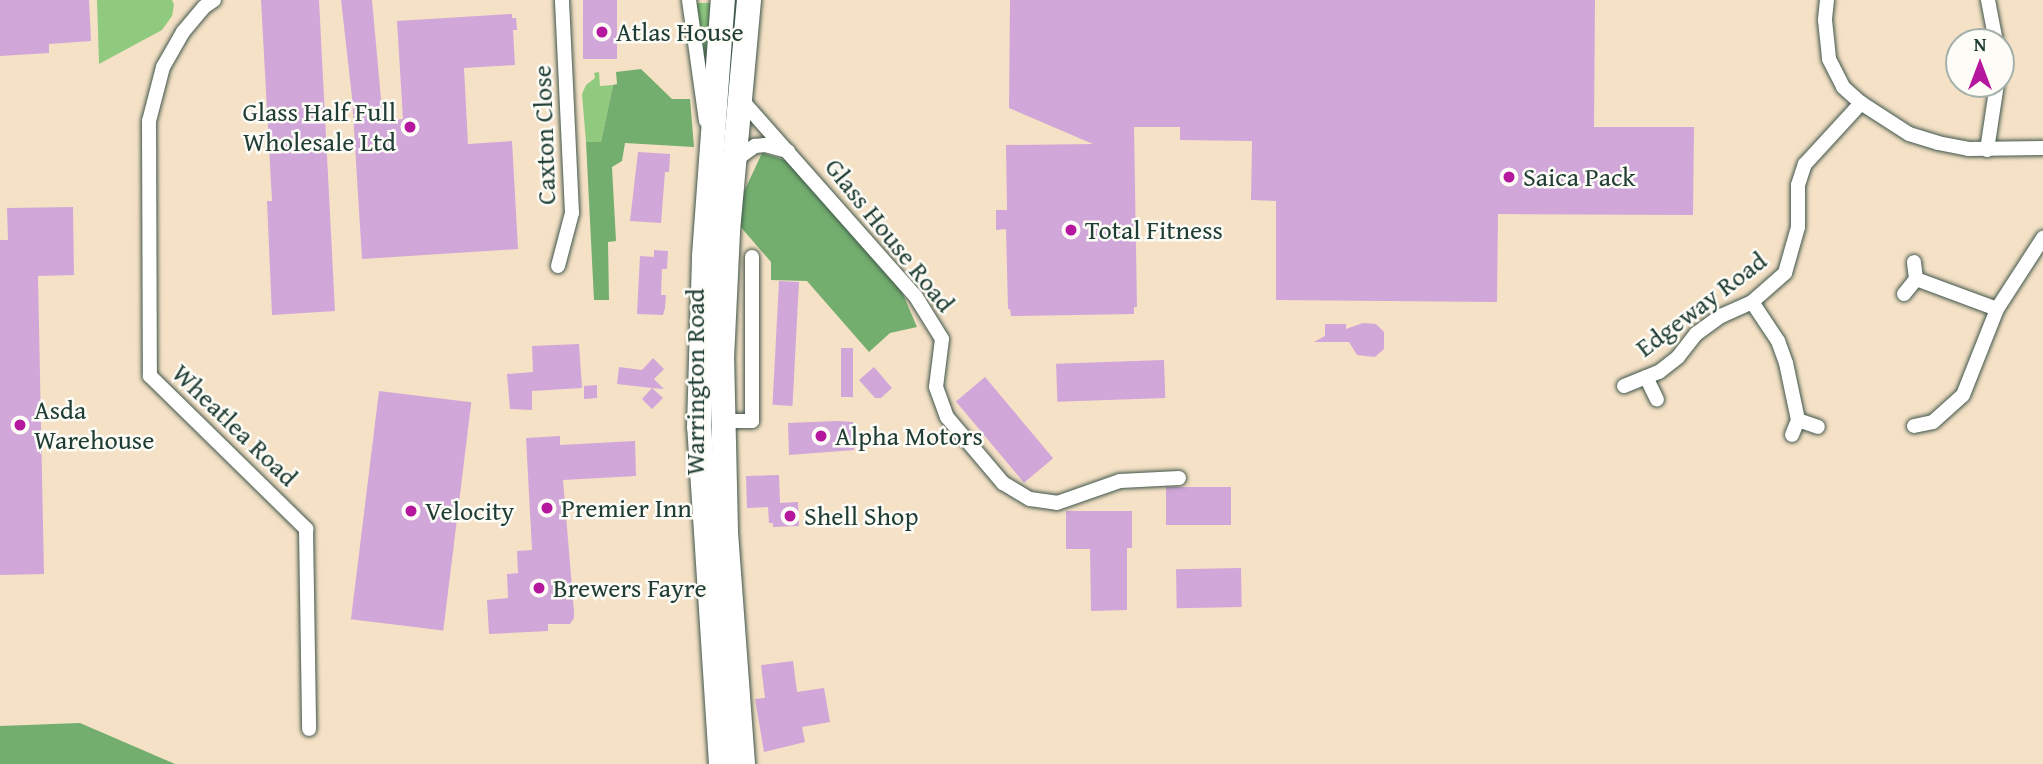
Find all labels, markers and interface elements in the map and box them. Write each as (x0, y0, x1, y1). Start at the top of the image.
place label: Atlas House (616, 16, 744, 48)
marker: Atlas House (594, 24, 610, 40)
north arrow (1945, 28, 2015, 98)
text: N (1974, 30, 1986, 58)
street label: Caxton Close (526, 65, 562, 205)
place label: Glass Half Full Wholesale Ltd (242, 96, 396, 158)
marker: Glass Half Full Wholesale Ltd (402, 119, 418, 135)
street label: Glass House Road (819, 152, 961, 318)
place label: Saica Pack (1523, 161, 1635, 193)
marker: Saica Pack (1501, 169, 1517, 185)
place label: Total Fitness (1085, 214, 1223, 246)
marker: Total Fitness (1063, 222, 1079, 238)
street label: Edgeway Road (1629, 245, 1773, 363)
street label: Warrington Road (679, 289, 711, 475)
street label: Wheatlea Road (166, 357, 304, 493)
place label: Asda Warehouse (34, 394, 154, 456)
marker: Asda Warehouse (12, 417, 28, 433)
place label: Alpha Motors (835, 420, 983, 452)
marker: Alpha Motors (813, 428, 829, 444)
place label: Premier Inn (561, 492, 692, 524)
place label: Velocity (425, 495, 514, 527)
marker: Premier Inn (539, 500, 555, 516)
place label: Shell Shop (804, 500, 918, 532)
marker: Velocity (403, 503, 419, 519)
marker: Shell Shop (782, 508, 798, 524)
place label: Brewers Fayre (553, 572, 707, 604)
marker: Brewers Fayre (531, 580, 547, 596)

